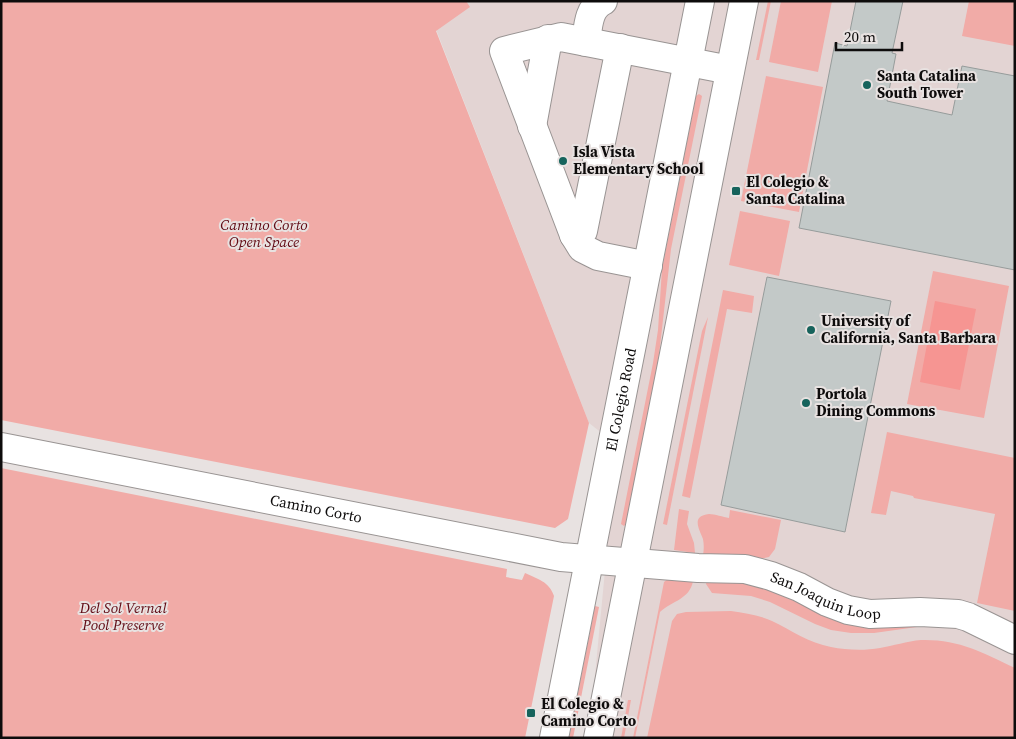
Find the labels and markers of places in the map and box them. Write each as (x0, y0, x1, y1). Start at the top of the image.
place label: Santa Catalina South Tower (877, 65, 977, 103)
marker: Santa Catalina South Tower (861, 79, 873, 91)
place label: Isla Vista Elementary School (573, 141, 704, 179)
marker: Isla Vista Elementary School (557, 155, 569, 167)
place label: El Colegio & Santa Catalina (746, 171, 846, 209)
marker: El Colegio & Santa Catalina (730, 185, 742, 197)
place label: University of California, Santa Barbara (821, 310, 997, 348)
marker: University of California, Santa Barbara (805, 324, 817, 336)
place label: Portola Dining Commons (816, 383, 936, 421)
marker: Portola Dining Commons (800, 397, 812, 409)
place label: El Colegio & Camino Corto (541, 693, 637, 731)
marker: El Colegio & Camino Corto (525, 707, 537, 719)

